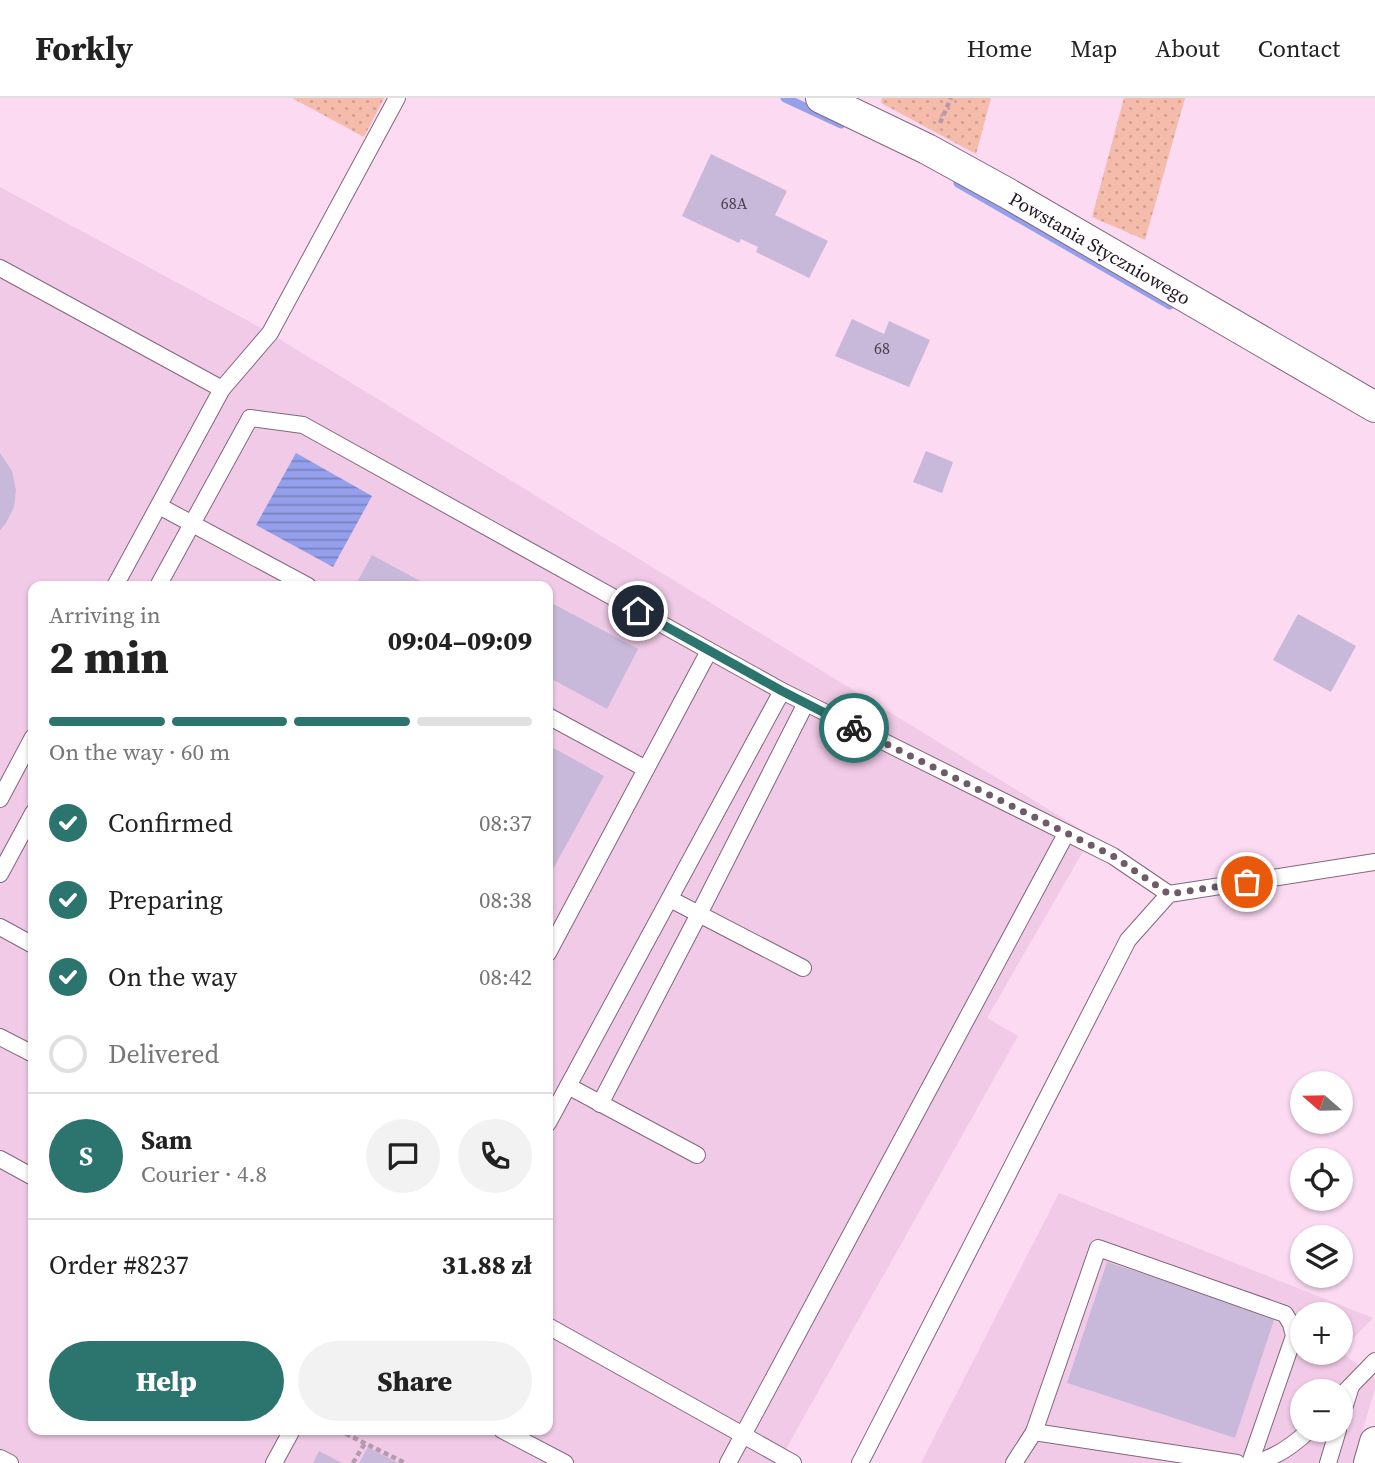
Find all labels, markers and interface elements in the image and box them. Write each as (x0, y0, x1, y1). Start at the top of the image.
text: Forkly (35, 26, 133, 71)
text: Home (967, 32, 1032, 65)
text: Map (1070, 32, 1117, 65)
text: About (1155, 32, 1220, 65)
text: Contact (1258, 32, 1340, 65)
street label: Powstania Styczniowego (1005, 185, 1195, 311)
house number: 68A (721, 192, 748, 214)
house number: 68 (874, 337, 890, 359)
pin (608, 581, 668, 641)
icon: home (619, 592, 657, 630)
text: Arriving in (49, 599, 161, 631)
text: 09:04–09:09 (388, 623, 532, 659)
text: 2 min (49, 625, 169, 688)
courier (819, 693, 889, 763)
icon: bike (835, 709, 873, 747)
text: On the way · 60 m (49, 736, 230, 768)
icon: check (49, 804, 87, 842)
text: Confirmed (108, 805, 233, 841)
text: 08:37 (479, 807, 532, 839)
pin (1217, 852, 1277, 912)
icon: bag (1228, 863, 1266, 901)
icon: check (49, 881, 87, 919)
text: Preparing (108, 882, 223, 918)
text: 08:38 (479, 884, 532, 916)
icon: check (49, 958, 87, 996)
text: On the way (108, 959, 237, 995)
text: 08:42 (479, 961, 532, 993)
text: Delivered (108, 1036, 219, 1072)
north arrow (1290, 1071, 1353, 1134)
map controls (1290, 1071, 1353, 1442)
button: chat (366, 1119, 440, 1193)
button: phone (458, 1119, 532, 1193)
text: Sam (141, 1122, 192, 1158)
text: S (79, 1138, 93, 1174)
button: locate (1290, 1148, 1353, 1211)
text: Courier · 4.8 (141, 1158, 267, 1190)
button: layers (1290, 1225, 1353, 1288)
text: Order #8237 (49, 1247, 189, 1283)
text: 31.88 zł (442, 1247, 532, 1283)
button: + (1290, 1302, 1353, 1365)
button: Help (49, 1341, 284, 1421)
button: Share (298, 1341, 532, 1421)
button: − (1290, 1379, 1353, 1442)

